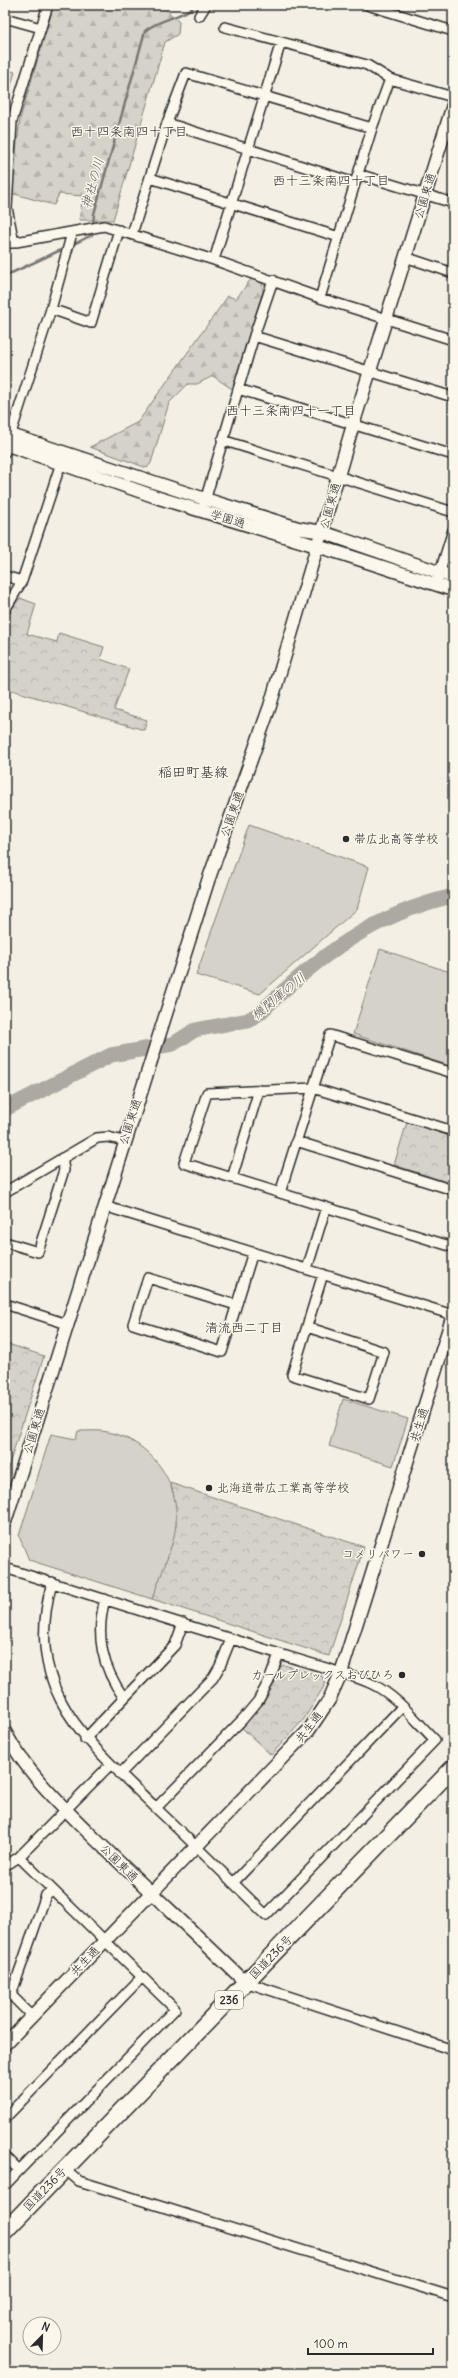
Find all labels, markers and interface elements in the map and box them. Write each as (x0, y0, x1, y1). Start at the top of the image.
district label: 西十四条南四十丁目 (70, 123, 188, 140)
water label: 神社の川 (78, 156, 107, 210)
street label: 公園東通 (410, 171, 439, 221)
district label: 西十三条南四十丁目 (272, 172, 390, 189)
district label: 西十三条南四十一丁目 (226, 402, 356, 419)
street label: 公園東通 (316, 481, 343, 531)
street label: 学園通 (209, 506, 248, 531)
district label: 稲田町基線 (158, 763, 228, 781)
street label: 公園東通 (216, 789, 247, 839)
place label: 帯広北高等学校 (354, 831, 438, 846)
marker: 帯広北高等学校 (341, 834, 351, 844)
water label: 機関庫の川 (248, 969, 309, 1023)
street label: 公園東通 (115, 1097, 144, 1147)
district label: 清流西二丁目 (205, 1319, 283, 1336)
street label: 共生通 (406, 1405, 431, 1444)
street label: 公園東通 (19, 1406, 48, 1456)
place label: 北海道帯広工業高等学校 (217, 1480, 349, 1495)
marker: 北海道帯広工業高等学校 (204, 1483, 214, 1493)
place label: コメリパワー (342, 1546, 414, 1561)
marker: コメリパワー (417, 1549, 427, 1559)
place label: カールプレックスおびひろ (251, 1667, 394, 1682)
marker: カールプレックスおびひろ (397, 1670, 407, 1680)
street label: 共生通 (292, 1708, 326, 1745)
street label: 公園東通 (97, 1840, 142, 1885)
street label: 国道236号 (246, 1931, 296, 1982)
street label: 共生通 (67, 1942, 103, 1979)
road number: 236 (215, 1991, 243, 2009)
street label: 国道236号 (20, 2163, 70, 2214)
north arrow (22, 2316, 62, 2356)
text: N (40, 2319, 52, 2335)
scale bar (308, 2330, 433, 2356)
text: 100 m (314, 2336, 348, 2351)

